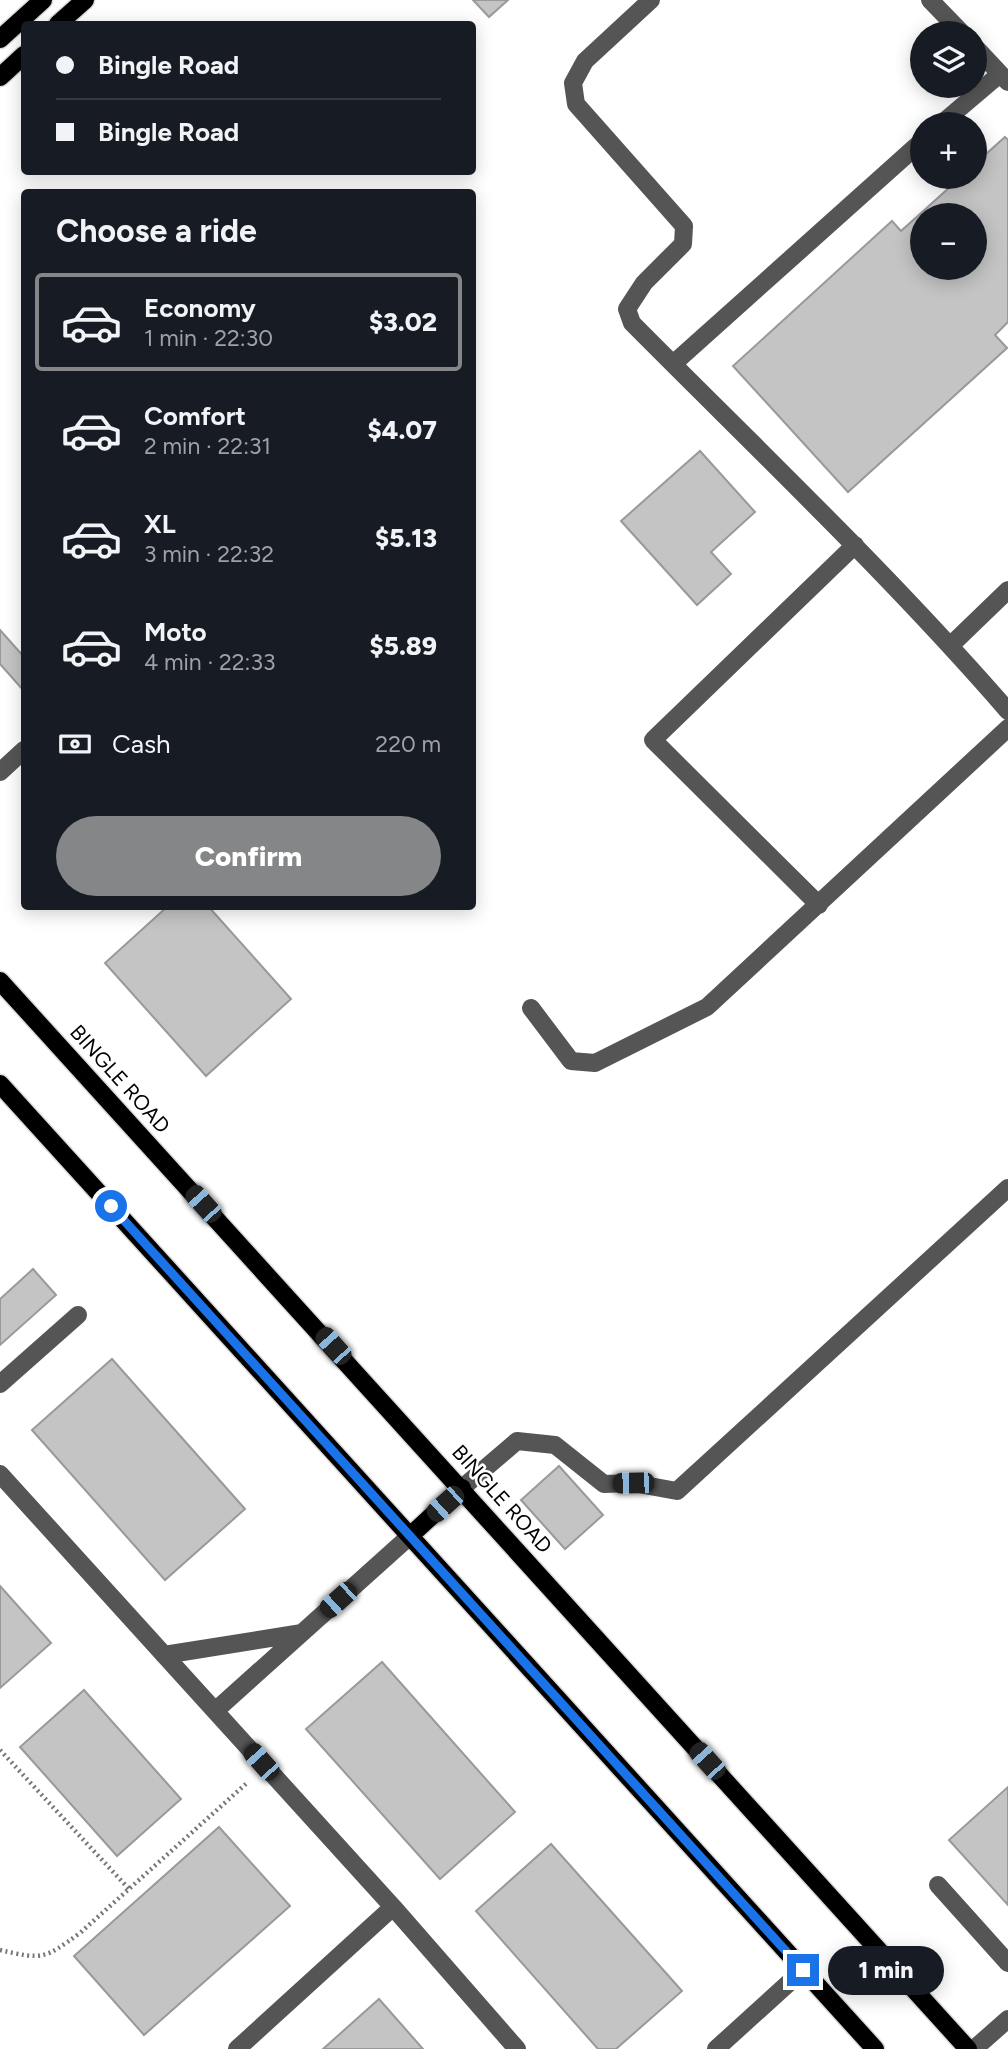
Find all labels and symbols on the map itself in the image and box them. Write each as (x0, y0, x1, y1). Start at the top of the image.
street label: BINGLE ROAD (65, 1019, 176, 1138)
car (182, 1181, 225, 1227)
route start (95, 1190, 127, 1222)
car (312, 1323, 355, 1369)
street label: BINGLE ROAD (447, 1439, 558, 1558)
car (612, 1472, 655, 1494)
car (423, 1482, 468, 1526)
car (316, 1578, 361, 1622)
car (686, 1738, 729, 1784)
car (240, 1739, 283, 1785)
callout: 1 min (828, 1946, 943, 1994)
route end (787, 1954, 819, 1986)

